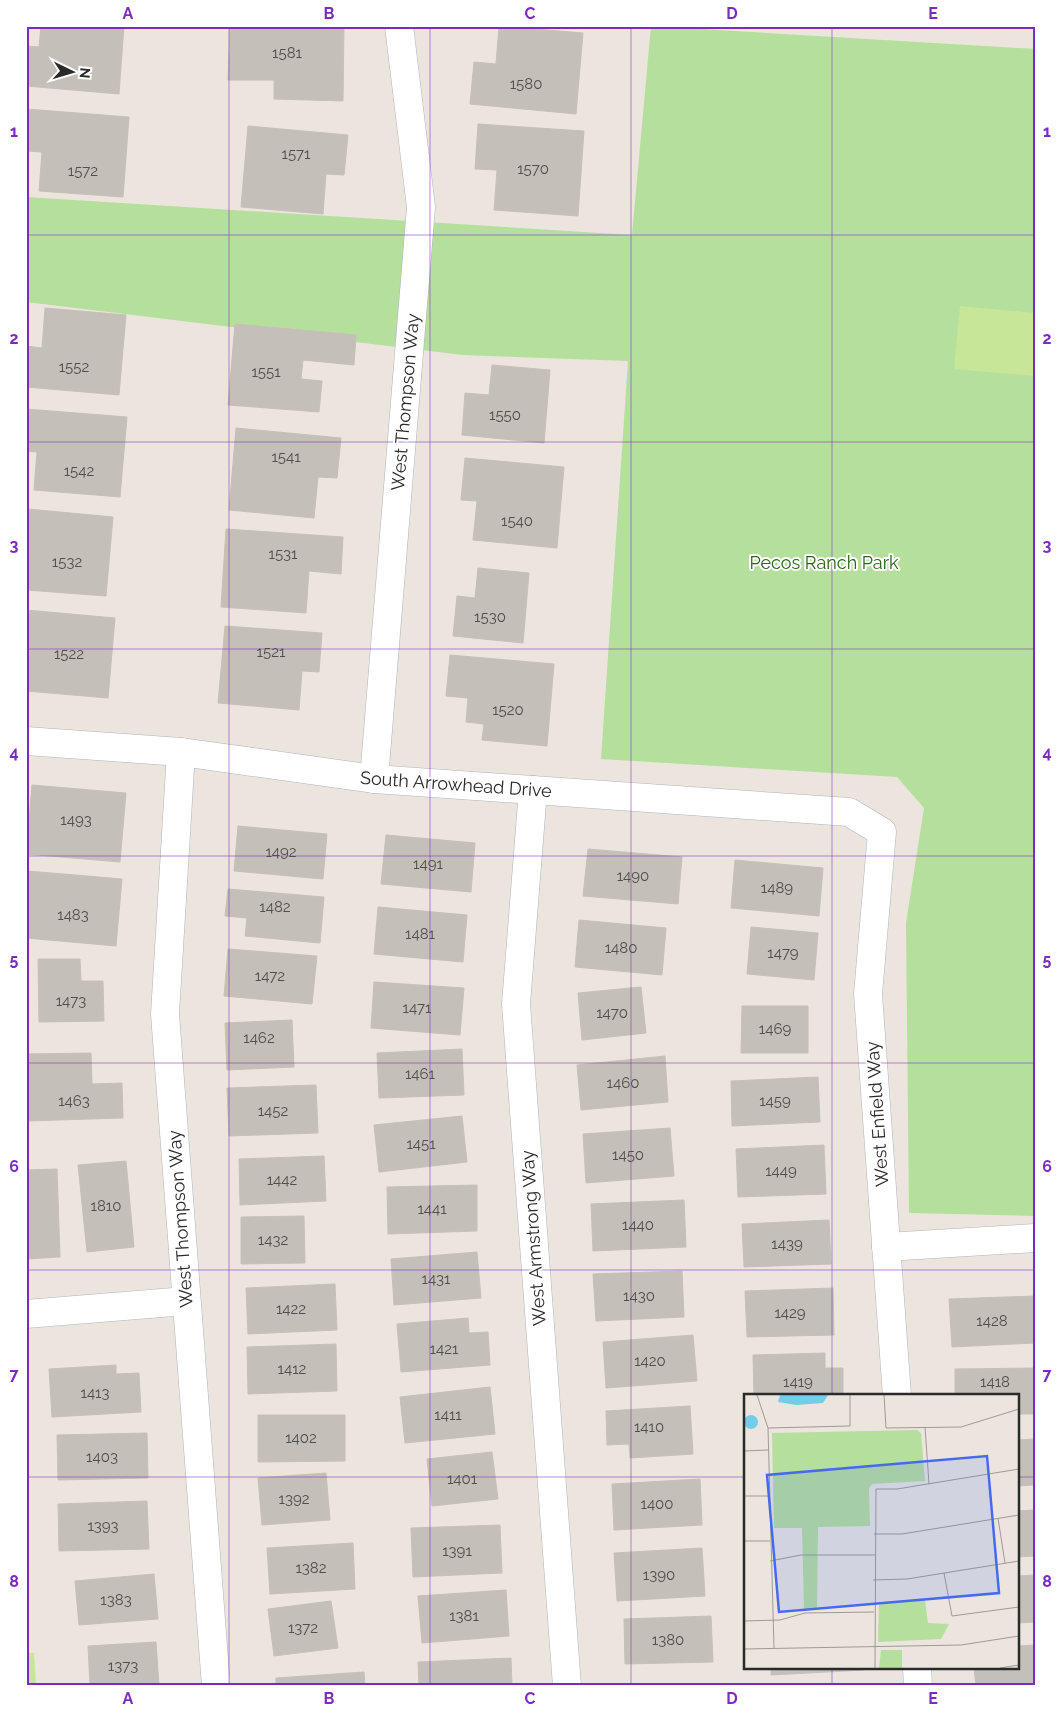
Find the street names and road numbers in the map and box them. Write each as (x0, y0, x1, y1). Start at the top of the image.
street label: West Thompson Way (387, 312, 423, 491)
street label: South Arrowhead Drive (359, 767, 553, 801)
street label: West Enfield Way (861, 1040, 893, 1187)
street label: West Thompson Way (163, 1129, 197, 1308)
street label: West Armstrong Way (516, 1149, 550, 1327)

